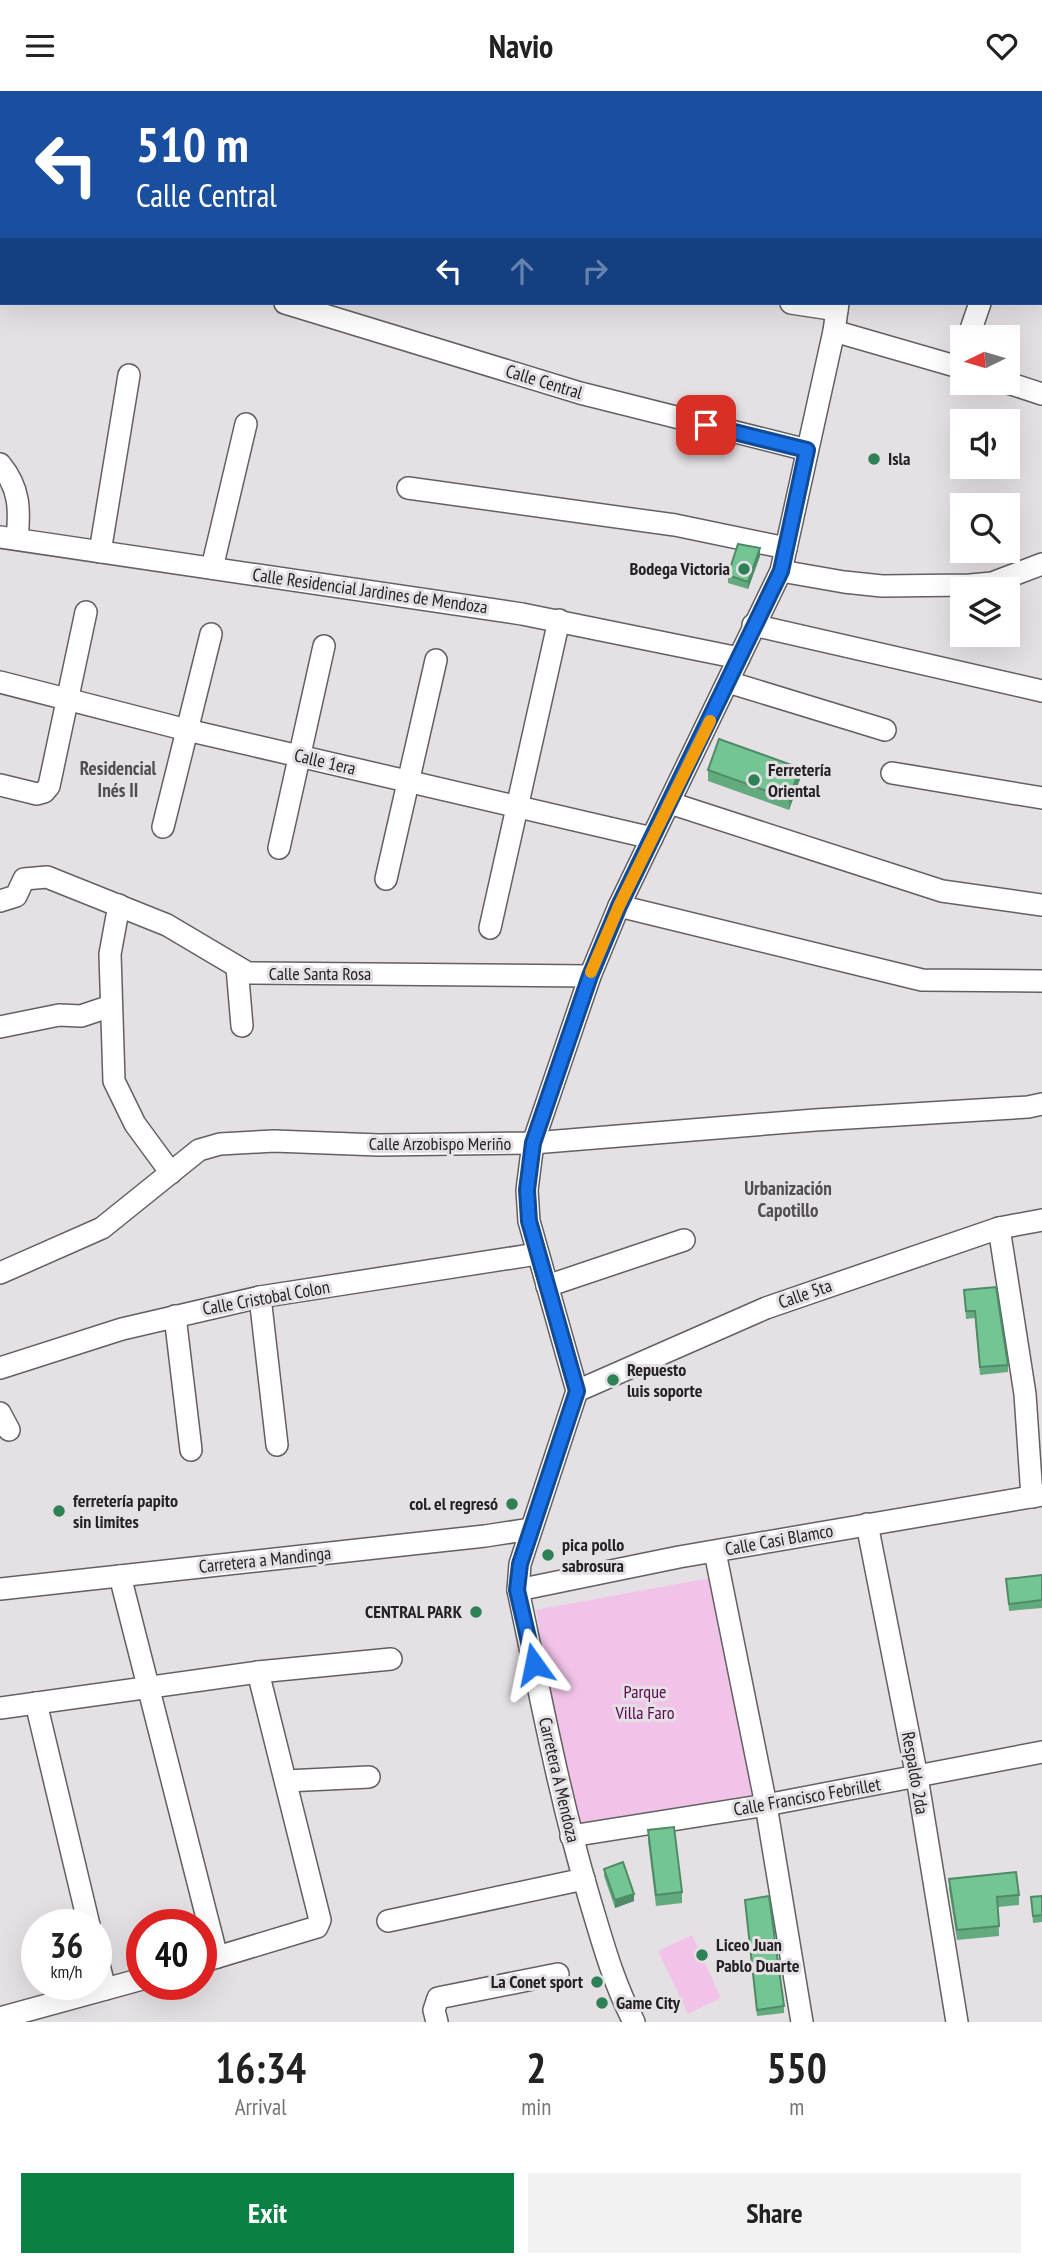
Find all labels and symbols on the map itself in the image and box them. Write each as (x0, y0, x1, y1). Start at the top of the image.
north arrow (950, 325, 1020, 395)
street label: Calle Central (503, 359, 586, 404)
pin (676, 395, 736, 455)
place label: Isla (888, 447, 910, 470)
marker: Isla (866, 451, 882, 467)
place label: Bodega Victoria (629, 557, 730, 580)
marker: Bodega Victoria (736, 561, 752, 577)
street label: Calle Residencial Jardines de Mendoza (251, 563, 489, 618)
street label: Calle 1era (292, 743, 358, 780)
district label: Residencial Inés II (80, 756, 157, 802)
place label: Ferretería Oriental (768, 758, 831, 802)
marker: Ferretería Oriental (746, 772, 762, 788)
street label: Calle Santa Rosa (269, 962, 371, 985)
street label: Calle Arzobispo Meriño (369, 1132, 511, 1155)
district label: Urbanización Capotillo (744, 1176, 832, 1222)
street label: Calle 5ta (775, 1274, 835, 1313)
street label: Calle Cristobal Colon (201, 1275, 331, 1320)
place label: Repuesto luis soporte (627, 1358, 703, 1402)
marker: Repuesto luis soporte (605, 1372, 621, 1388)
place label: ferretería papito sin limites (73, 1489, 178, 1533)
place label: col. el regresó (409, 1492, 498, 1515)
marker: col. el regresó (504, 1496, 520, 1512)
marker: ferretería papito sin limites (51, 1503, 67, 1519)
street label: Calle Casi Blamco (723, 1519, 835, 1560)
place label: pica pollo sabrosura (562, 1533, 624, 1577)
street label: Carretera a Mandinga (198, 1541, 332, 1578)
marker: pica pollo sabrosura (540, 1547, 556, 1563)
place label: CENTRAL PARK (365, 1600, 463, 1623)
marker: CENTRAL PARK (468, 1604, 484, 1620)
position arrow (497, 1627, 571, 1701)
park label: Parque Villa Faro (615, 1680, 675, 1724)
street label: Carretera A Mendoza (534, 1715, 585, 1845)
street label: Respaldo 2da (897, 1730, 934, 1816)
street label: Calle Francisco Febrillet (732, 1772, 882, 1821)
speed limit sign: 40 (126, 1909, 217, 2000)
place label: Liceo Juan Pablo Duarte (716, 1933, 800, 1977)
marker: Liceo Juan Pablo Duarte (694, 1947, 710, 1963)
place label: La Conet sport (491, 1970, 584, 1993)
marker: La Conet sport (589, 1974, 605, 1990)
place label: Game City (616, 1991, 681, 2014)
marker: Game City (594, 1995, 610, 2011)

